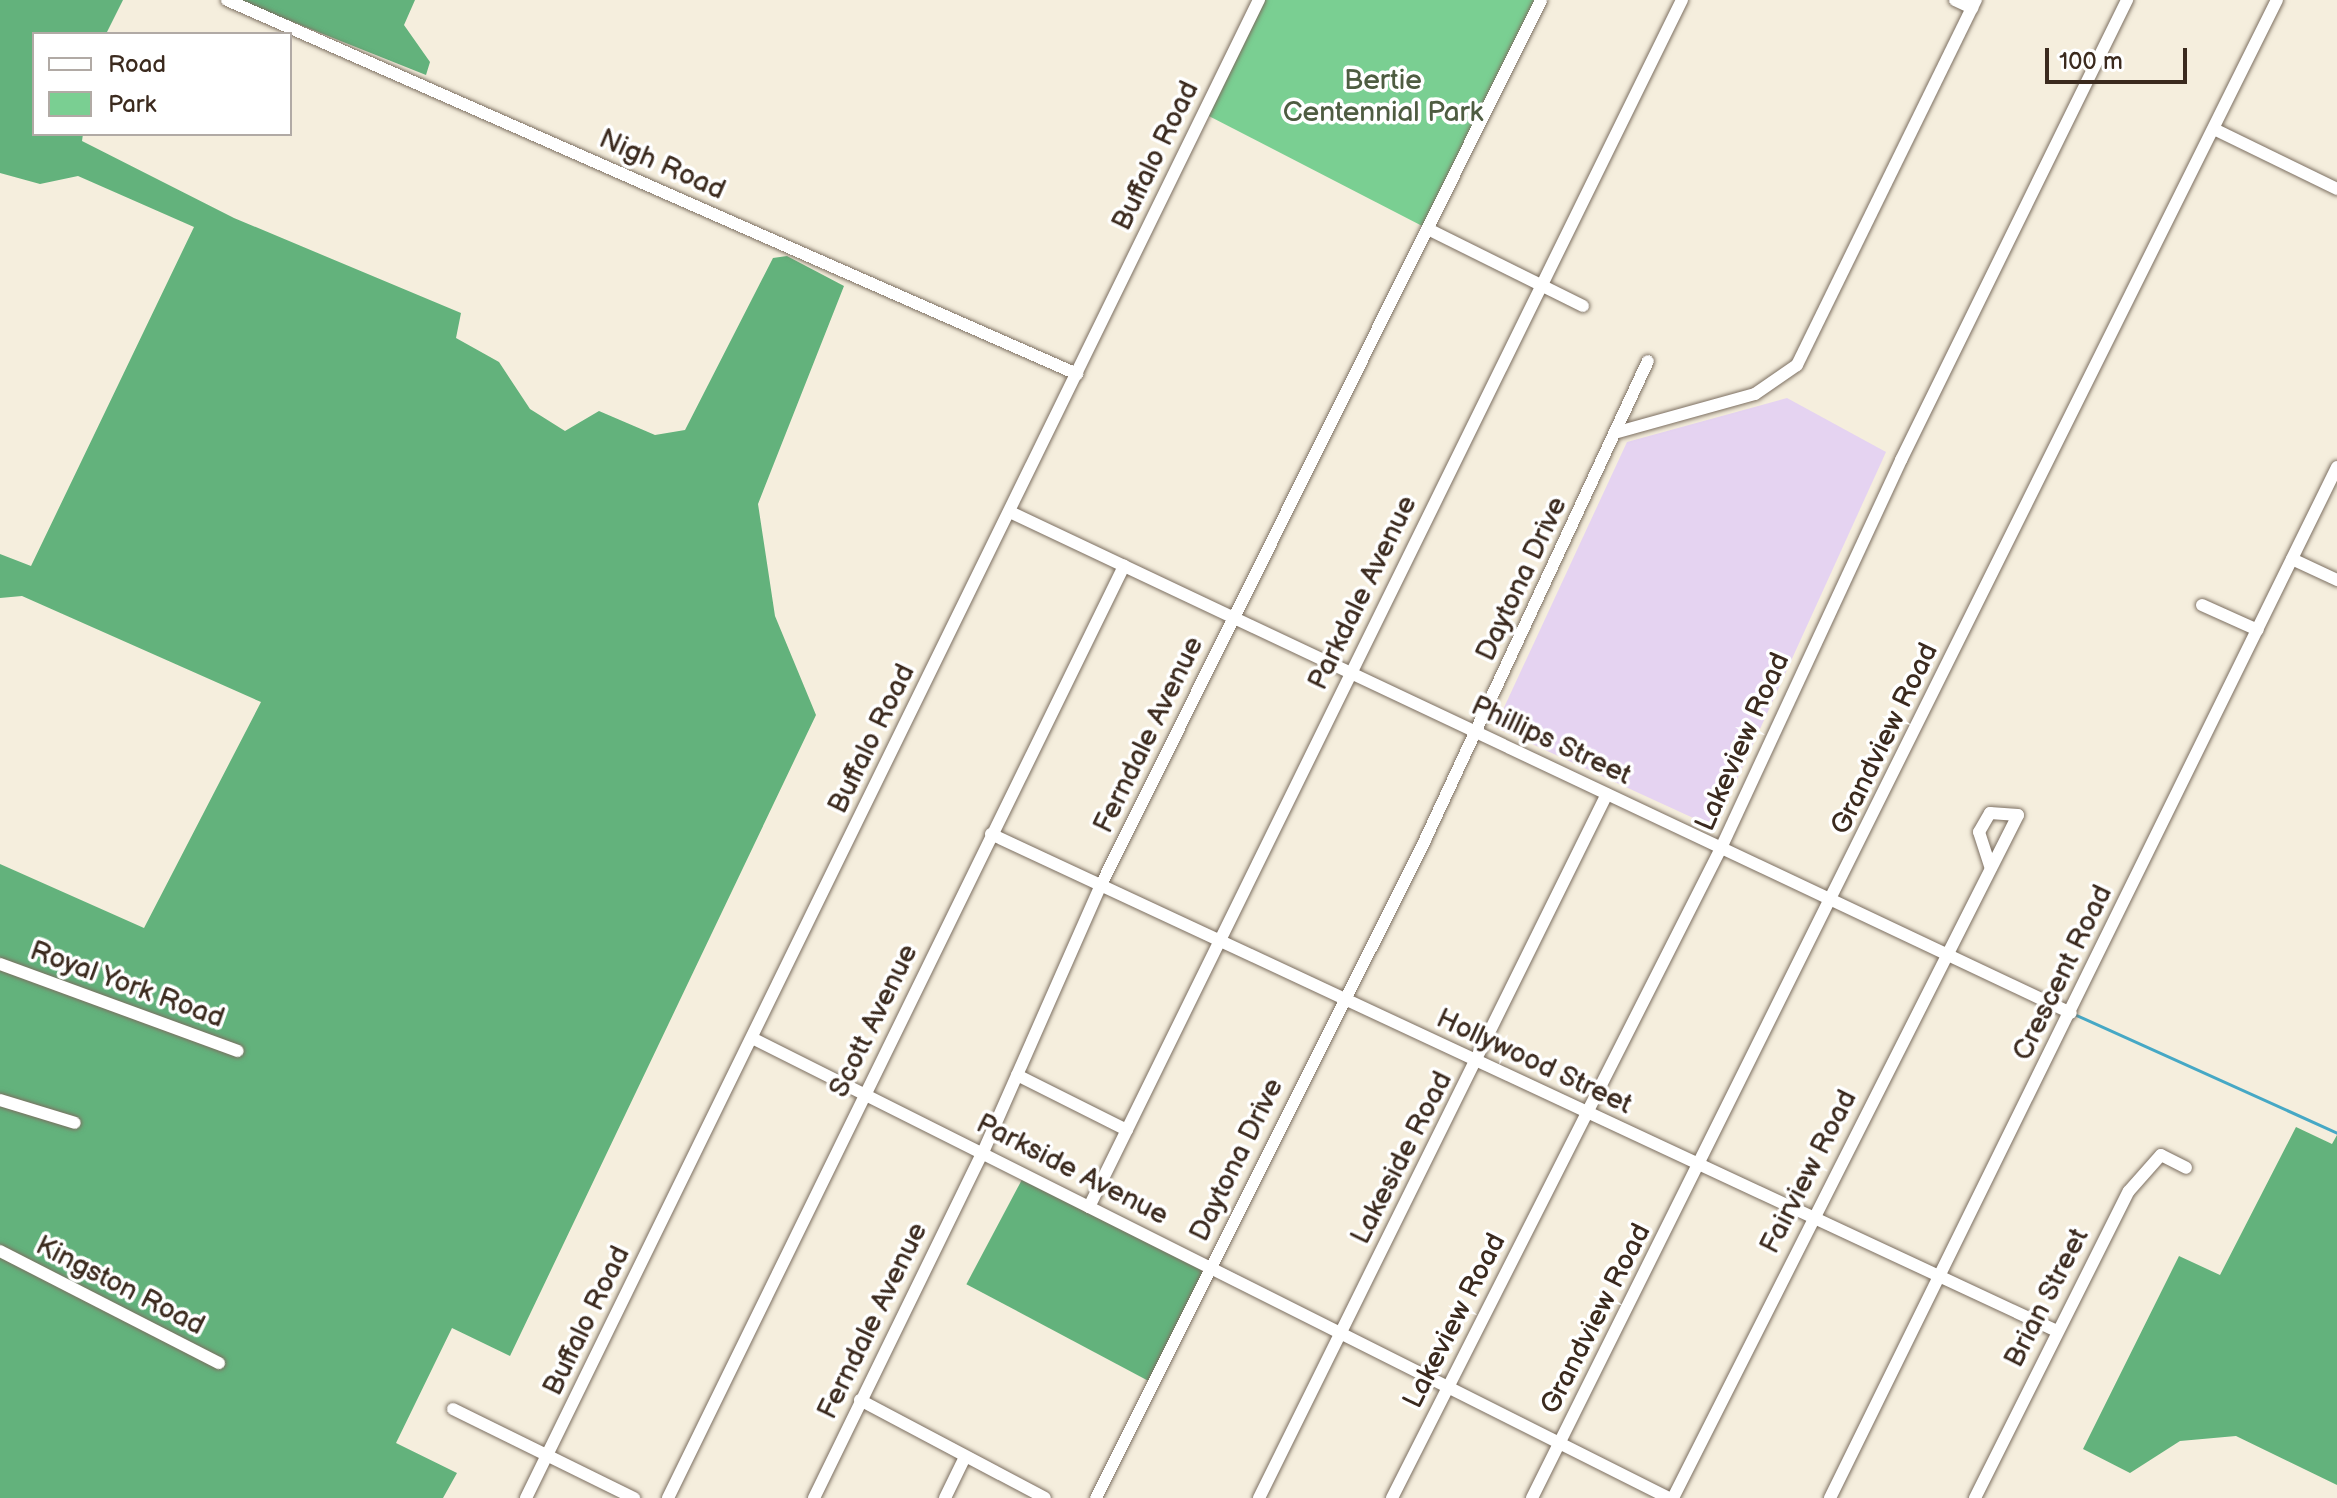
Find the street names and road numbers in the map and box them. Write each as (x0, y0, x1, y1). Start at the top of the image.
street label: Buffalo Road (1105, 76, 1207, 236)
street label: Nigh Road (594, 122, 730, 208)
street label: Parkdale Avenue (1301, 490, 1425, 696)
street label: Daytona Drive (1469, 492, 1575, 666)
street label: Ferndale Avenue (1087, 631, 1211, 839)
street label: Grandview Road (1824, 638, 1946, 840)
street label: Lakeview Road (1689, 648, 1797, 836)
street label: Buffalo Road (821, 659, 923, 819)
street label: Phillips Street (1465, 689, 1637, 793)
street label: Crescent Road (2006, 880, 2120, 1066)
street label: Royal York Road (24, 934, 230, 1036)
street label: Scott Avenue (822, 939, 926, 1103)
street label: Hollywood Street (1431, 1002, 1637, 1122)
street label: Lakeside Road (1344, 1066, 1460, 1250)
street label: Daytona Drive (1183, 1073, 1291, 1247)
street label: Fairview Road (1753, 1085, 1865, 1259)
street label: Parkside Avenue (970, 1107, 1174, 1233)
street label: Ferndale Avenue (811, 1217, 935, 1425)
street label: Grandview Road (1534, 1218, 1658, 1420)
street label: Brian Street (1998, 1223, 2096, 1373)
street label: Lakeview Road (1397, 1228, 1513, 1414)
street label: Kingston Road (30, 1229, 210, 1343)
street label: Buffalo Road (536, 1241, 638, 1401)

